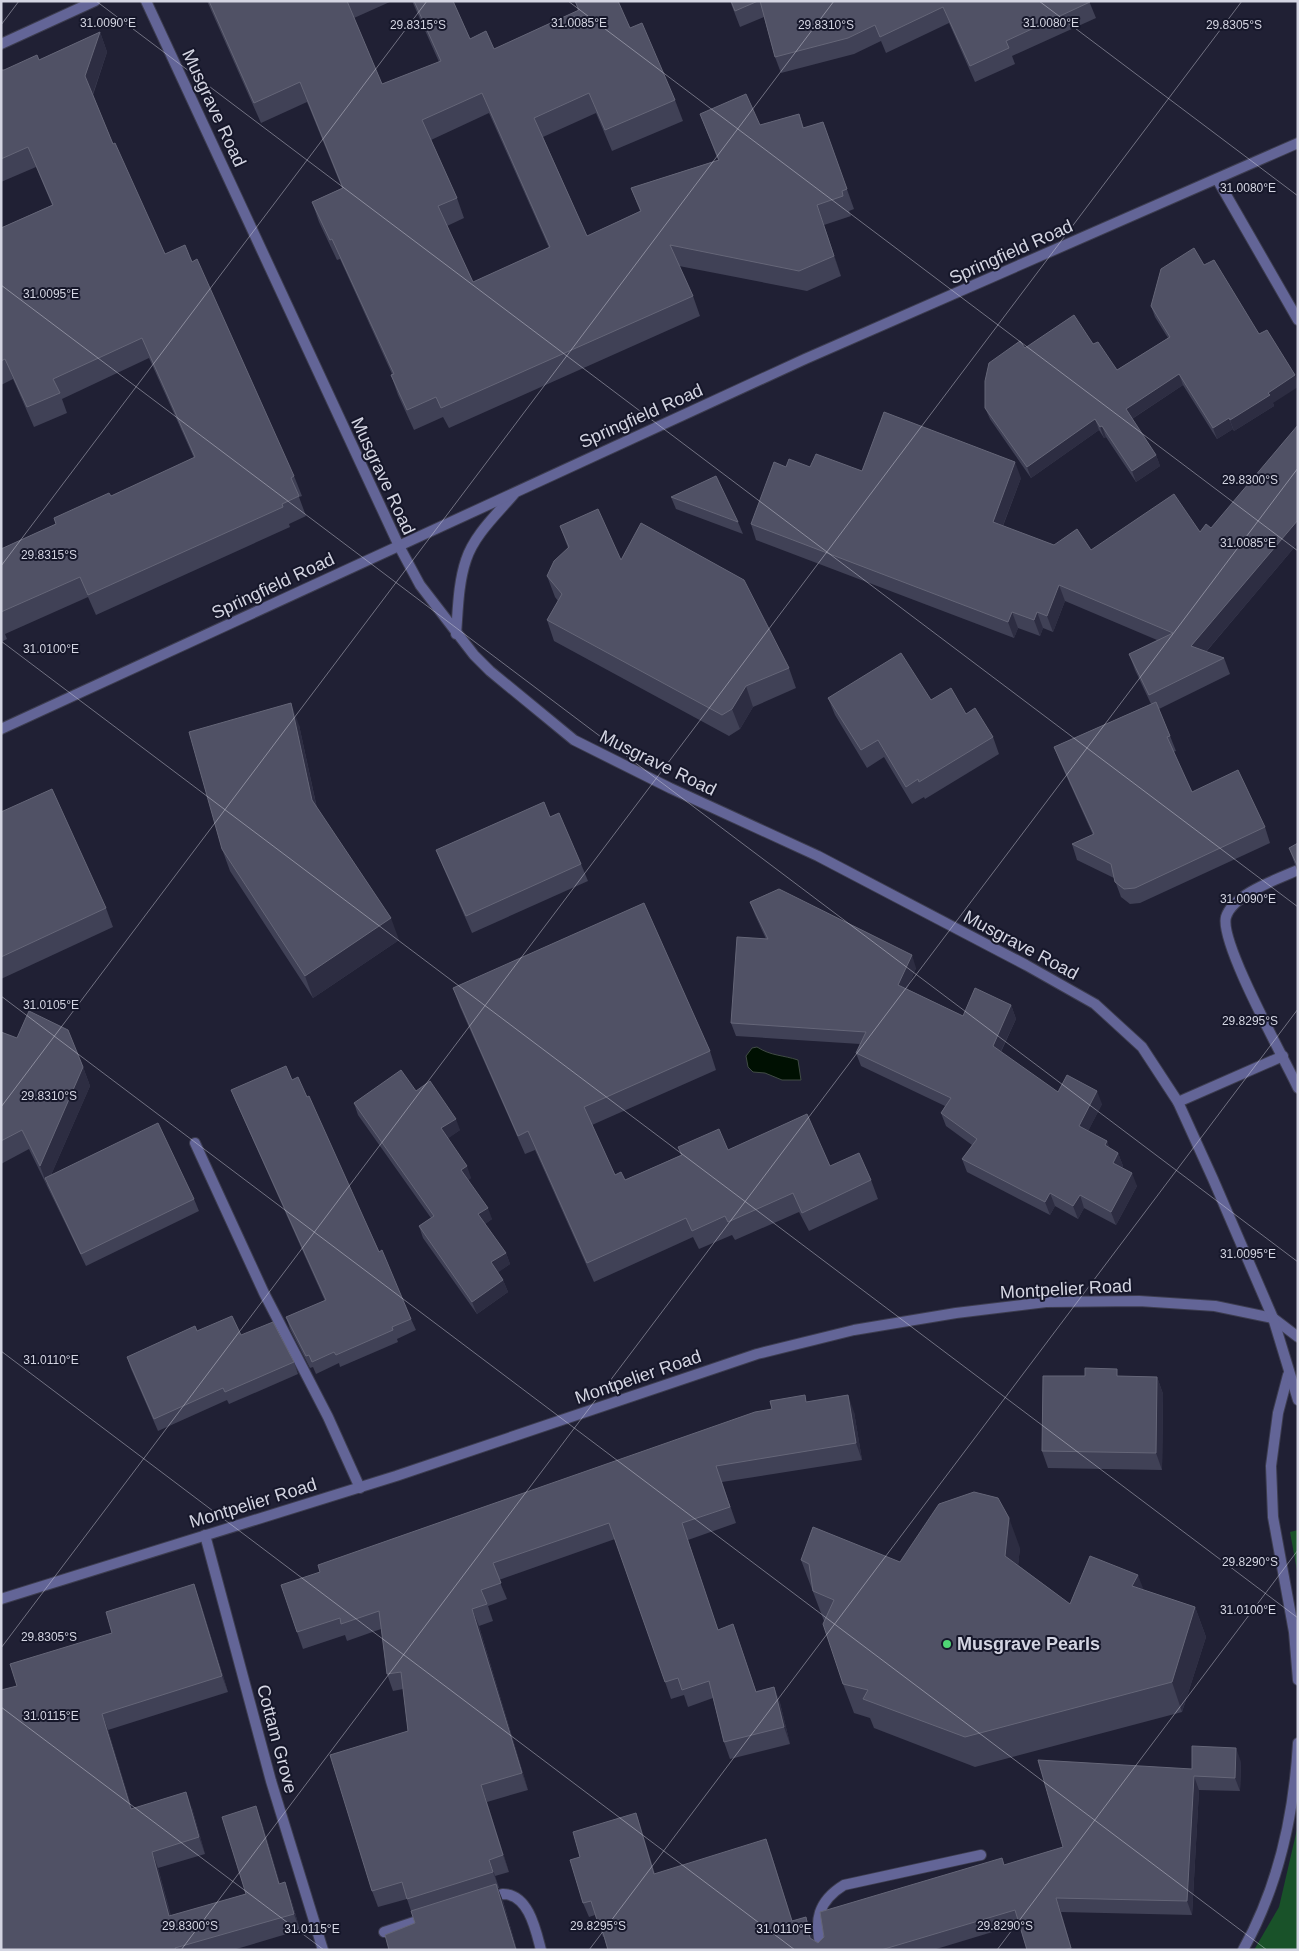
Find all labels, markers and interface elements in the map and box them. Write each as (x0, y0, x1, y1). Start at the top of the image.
text: 31.0090°E (80, 16, 136, 30)
text: 31.0085°E (551, 16, 607, 30)
text: 31.0080°E (1023, 16, 1079, 30)
text: 29.8315°S (390, 18, 446, 32)
text: 29.8310°S (798, 18, 854, 32)
text: 29.8305°S (1206, 18, 1262, 32)
street label: Musgrave Road (178, 46, 250, 170)
text: 31.0080°E (1220, 181, 1276, 195)
street label: Springfield Road (946, 216, 1076, 288)
text: 31.0095°E (23, 287, 79, 301)
street label: Springfield Road (576, 380, 706, 452)
street label: Musgrave Road (347, 414, 419, 538)
text: 29.8300°S (1222, 473, 1278, 487)
text: 31.0085°E (1220, 536, 1276, 550)
text: 29.8315°S (21, 548, 77, 562)
street label: Springfield Road (208, 549, 338, 623)
text: 31.0100°E (23, 642, 79, 656)
street label: Musgrave Road (597, 726, 719, 800)
text: 31.0090°E (1220, 892, 1276, 906)
street label: Musgrave Road (960, 906, 1082, 984)
text: 31.0105°E (23, 998, 79, 1012)
text: 29.8295°S (1222, 1014, 1278, 1028)
text: 29.8310°S (21, 1089, 77, 1103)
text: 31.0095°E (1220, 1247, 1276, 1261)
street label: Montpelier Road (1000, 1276, 1132, 1302)
street label: Montpelier Road (572, 1346, 704, 1408)
text: 31.0110°E (23, 1353, 79, 1367)
street label: Montpelier Road (187, 1474, 319, 1532)
text: 29.8290°S (1222, 1555, 1278, 1569)
text: 31.0100°E (1220, 1603, 1276, 1617)
text: 29.8305°S (21, 1630, 77, 1644)
place label: Musgrave Pearls (957, 1634, 1100, 1654)
marker: Musgrave Pearls (941, 1638, 953, 1650)
street label: Cottam Grove (253, 1682, 301, 1796)
text: 31.0115°E (23, 1709, 79, 1723)
text: 29.8300°S (162, 1919, 218, 1933)
text: 29.8295°S (570, 1919, 626, 1933)
text: 29.8290°S (977, 1919, 1033, 1933)
text: 31.0115°E (284, 1922, 340, 1936)
text: 31.0110°E (756, 1922, 812, 1936)

